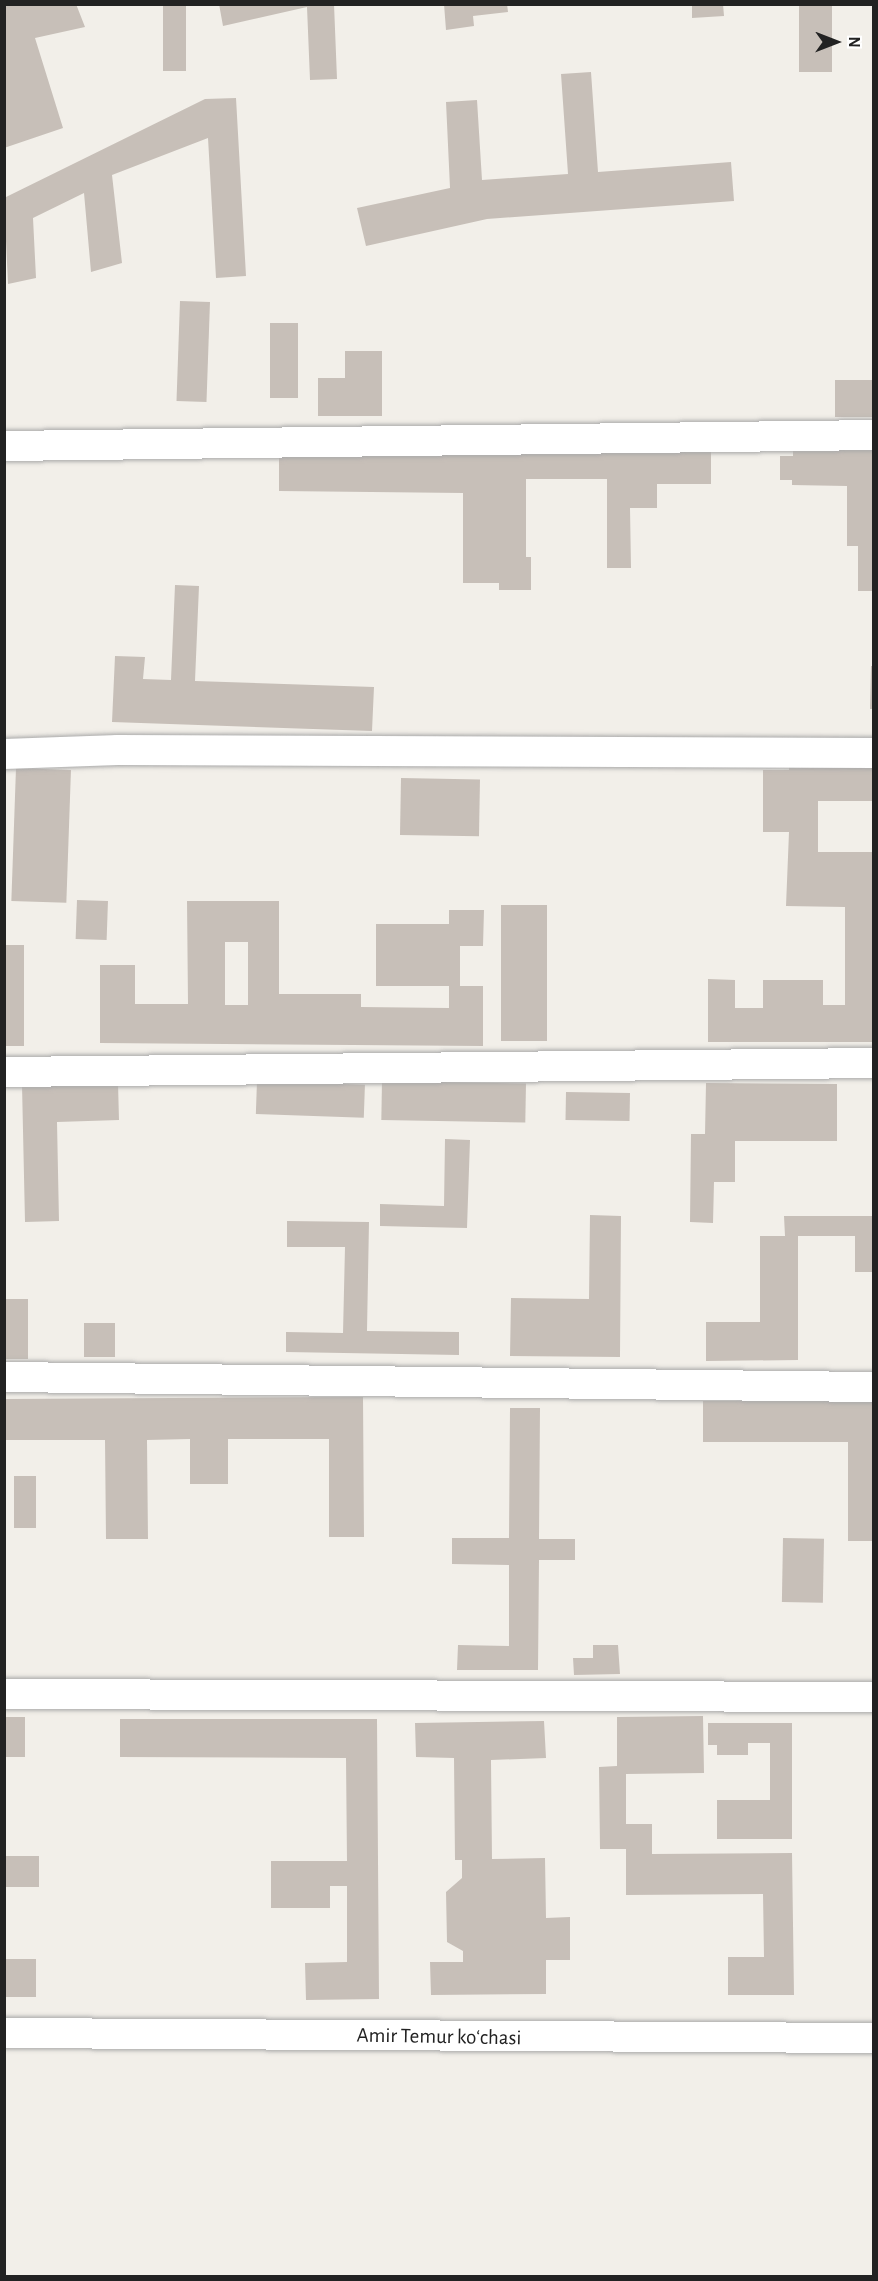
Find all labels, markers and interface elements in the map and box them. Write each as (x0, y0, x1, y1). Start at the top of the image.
north arrow (806, 12, 866, 72)
text: N (846, 36, 862, 48)
street label: Amir Temur koʻchasi (356, 2023, 522, 2051)

